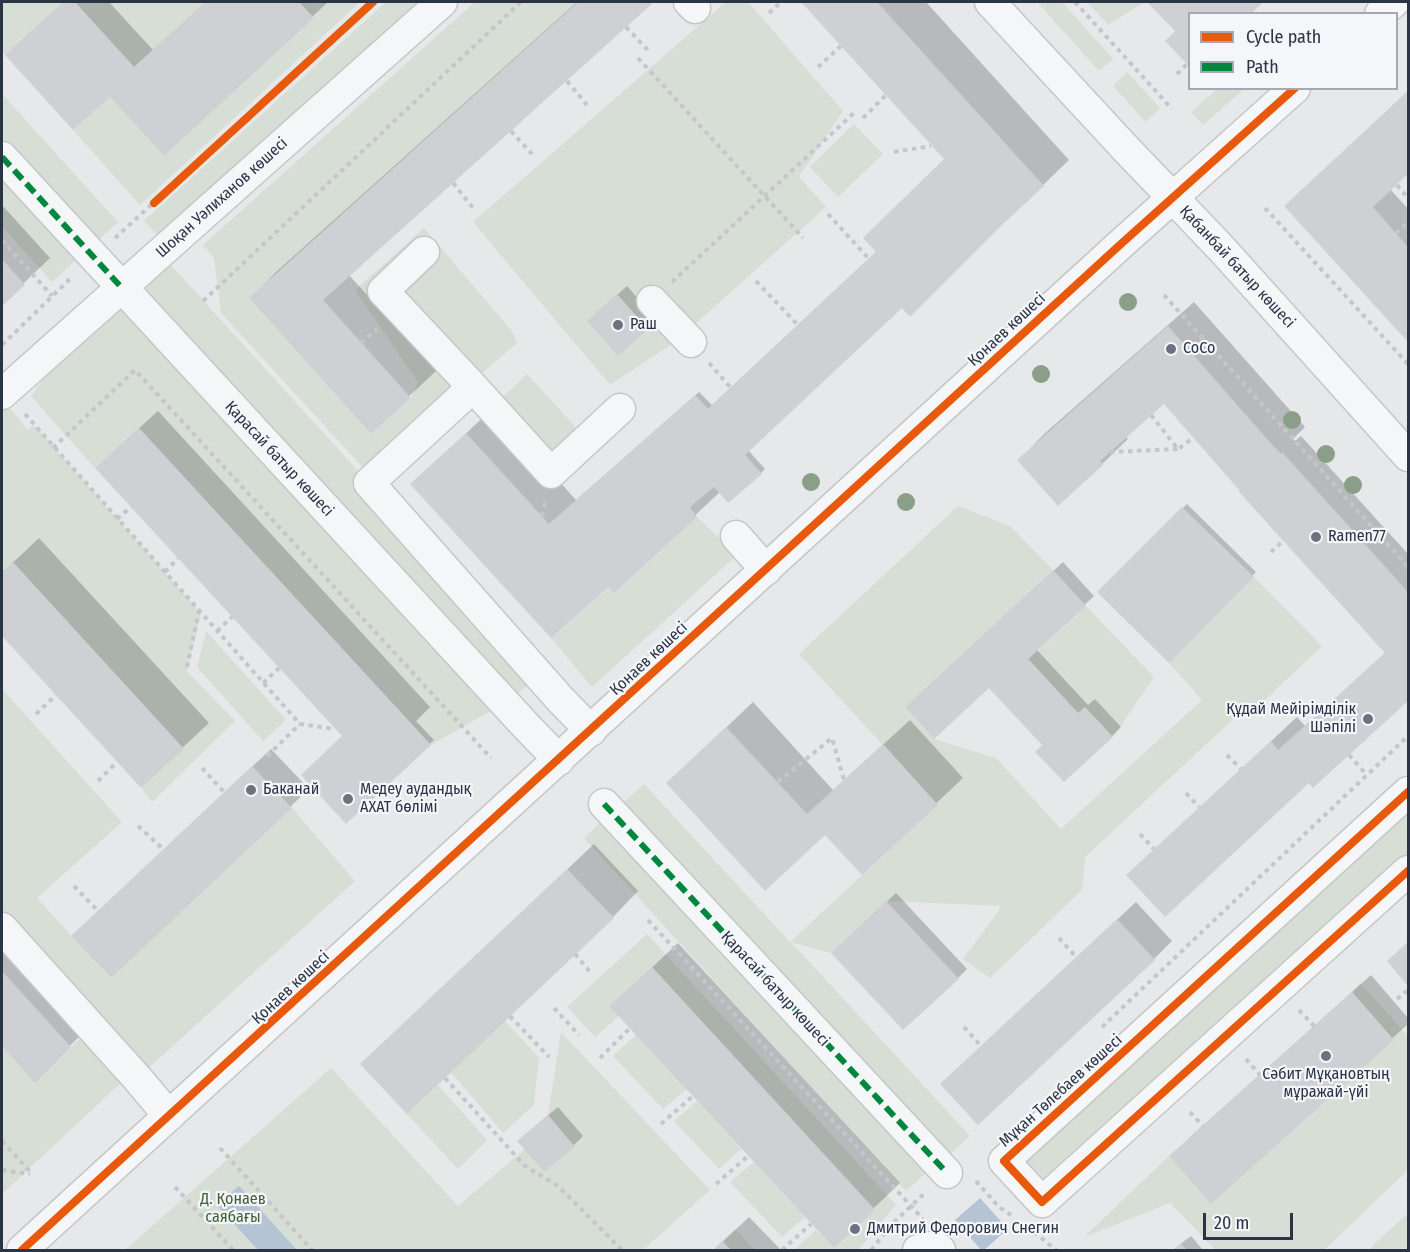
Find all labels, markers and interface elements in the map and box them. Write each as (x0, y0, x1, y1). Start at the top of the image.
legend (1188, 12, 1398, 90)
text: Cycle path (1246, 26, 1321, 48)
text: Path (1246, 56, 1279, 78)
street label: Шоқан Уәлиханов көшесі (152, 134, 292, 262)
street label: Қабанбай батыр көшесі (1175, 202, 1299, 332)
street label: Қонаев көшесі (964, 289, 1050, 371)
place label: Раш (630, 315, 657, 335)
marker: Раш (611, 318, 625, 332)
place label: CoCo (1183, 339, 1215, 359)
marker: CoCo (1164, 342, 1178, 356)
street label: Қарасай батыр көшесі (221, 397, 337, 521)
place label: Ramen77 (1328, 527, 1386, 547)
marker: Ramen77 (1309, 530, 1323, 544)
street label: Қонаев көшесі (606, 618, 692, 700)
place label: Құдай Мейірімділік Шәпілі (1226, 700, 1356, 738)
marker: Құдай Мейірімділік Шәпілі (1361, 712, 1375, 726)
place label: Баканай (263, 780, 319, 800)
place label: Медеу аудандық АХАТ бөлімі (360, 780, 471, 818)
marker: Баканай (244, 783, 258, 797)
marker: Медеу аудандық АХАТ бөлімі (341, 792, 355, 806)
street label: Қарасай батыр көшесі (717, 927, 833, 1051)
street label: Қонаев көшесі (248, 947, 334, 1029)
street label: Мұқан Төлебаев көшесі (996, 1031, 1126, 1151)
marker: Сәбит Мұқановтың мұражай-үйі (1319, 1049, 1333, 1063)
place label: Сәбит Мұқановтың мұражай-үйі (1262, 1065, 1390, 1103)
park label: Д. Қонаев саябағы (200, 1190, 266, 1228)
scale bar (1206, 1201, 1296, 1239)
text: 20 m (1214, 1212, 1249, 1234)
place label: Дмитрий Федорович Снегин (867, 1219, 1059, 1239)
marker: Дмитрий Федорович Снегин (848, 1222, 862, 1236)

